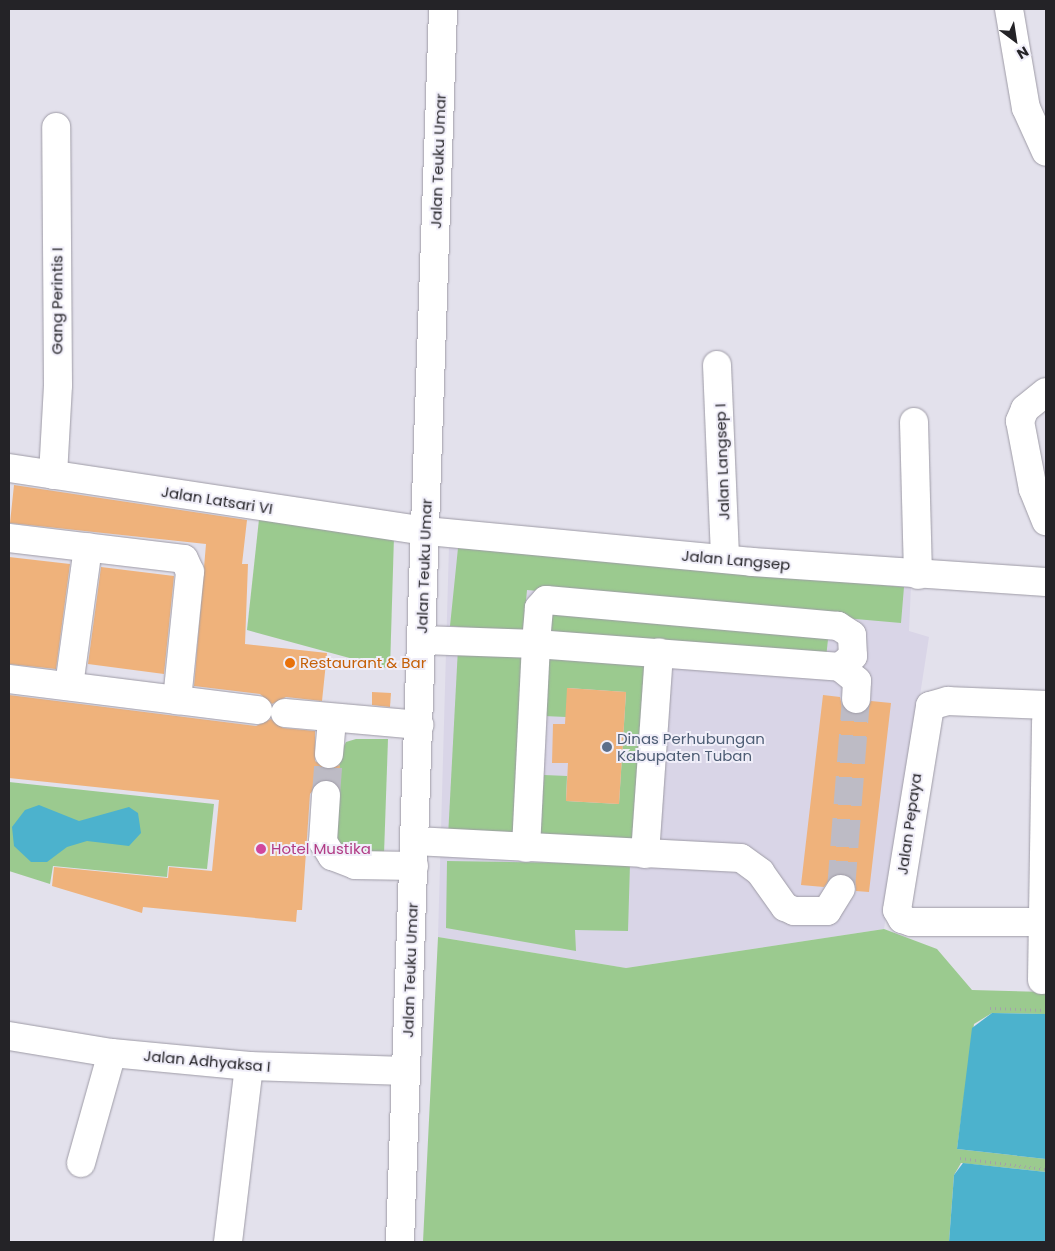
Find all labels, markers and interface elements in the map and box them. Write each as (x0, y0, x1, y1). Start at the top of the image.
north arrow (990, 15, 1040, 65)
text: N (1013, 42, 1032, 64)
street label: Jalan Teuku Umar (427, 93, 449, 229)
street label: Gang Perintis I (48, 247, 66, 355)
street label: Jalan Langsep I (711, 403, 733, 521)
street label: Jalan Latsari VI (160, 482, 274, 518)
street label: Jalan Teuku Umar (413, 498, 435, 634)
street label: Jalan Langsep (681, 546, 791, 574)
place label: Restaurant & Bar (300, 654, 426, 672)
marker: Restaurant & Bar (284, 657, 296, 669)
place label: Dinas Perhubungan Kabupaten Tuban (617, 729, 765, 764)
marker: Dinas Perhubungan Kabupaten Tuban (601, 741, 613, 753)
street label: Jalan Pepaya (893, 772, 925, 876)
place label: Hotel Mustika (271, 840, 371, 858)
marker: Hotel Mustika (255, 843, 267, 855)
street label: Jalan Teuku Umar (399, 902, 421, 1038)
street label: Jalan Adhyaksa I (143, 1046, 271, 1076)

